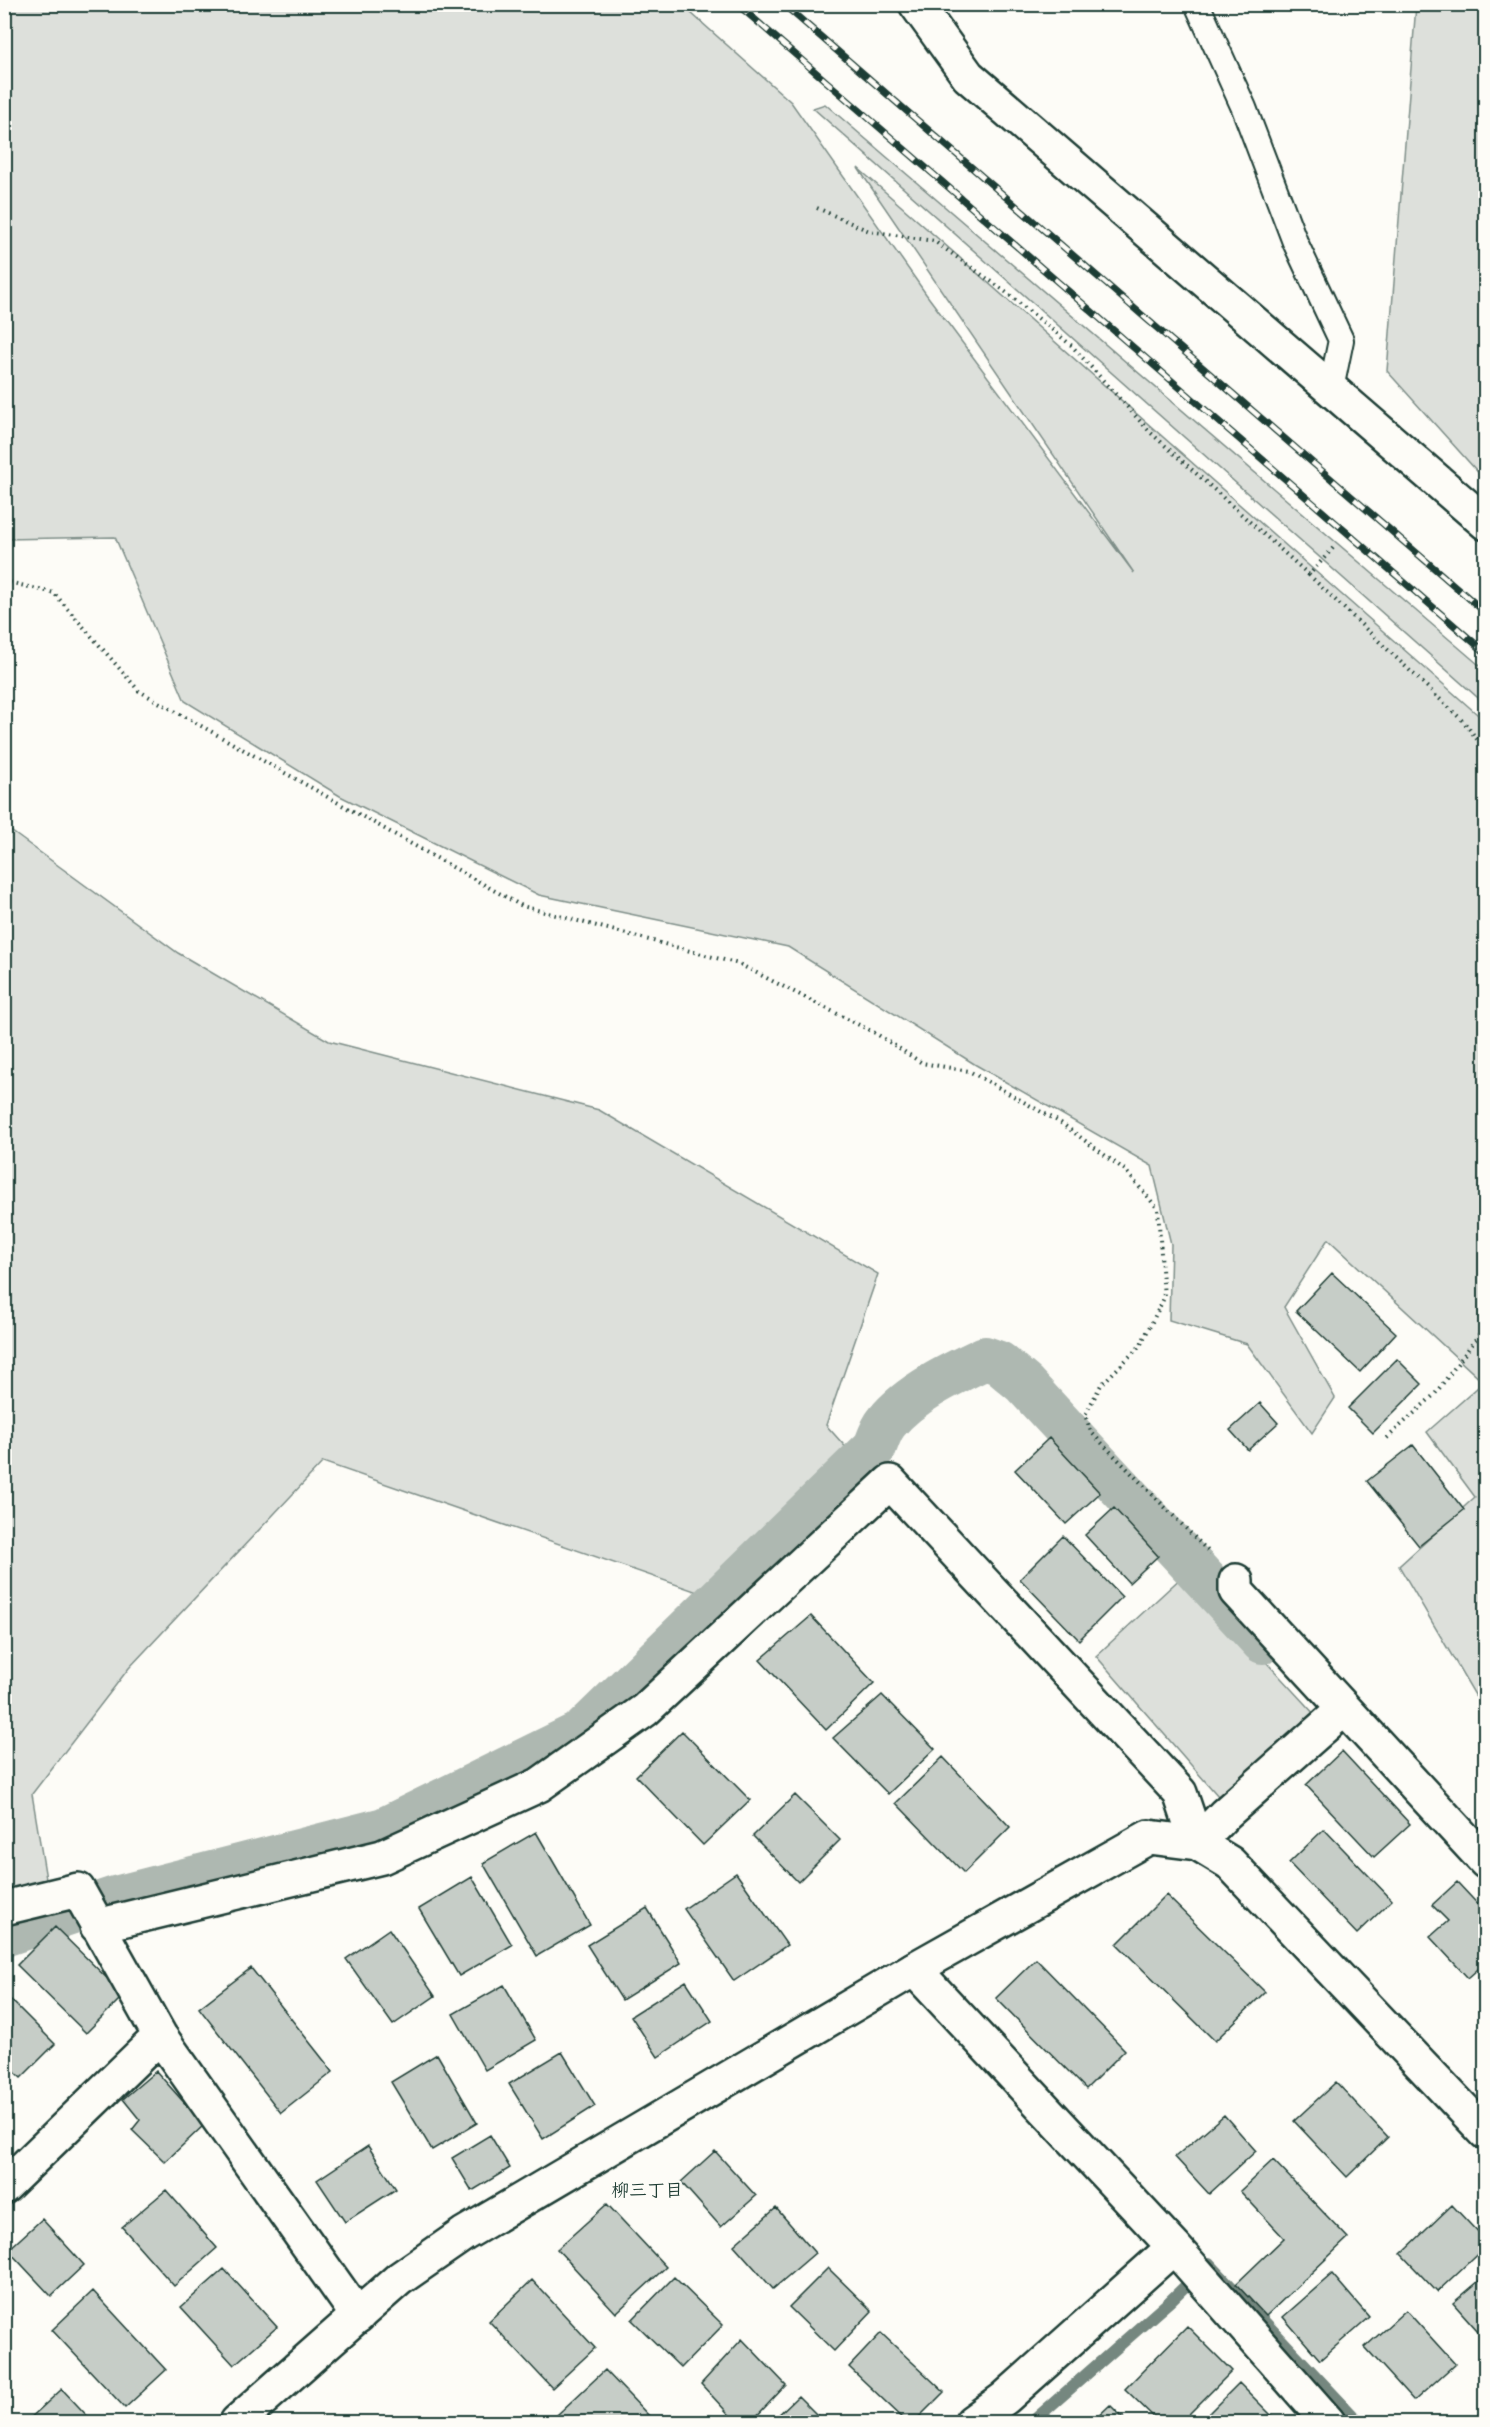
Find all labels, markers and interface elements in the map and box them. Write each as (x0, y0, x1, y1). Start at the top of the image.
district label: 柳三丁目 (611, 2177, 683, 2206)

